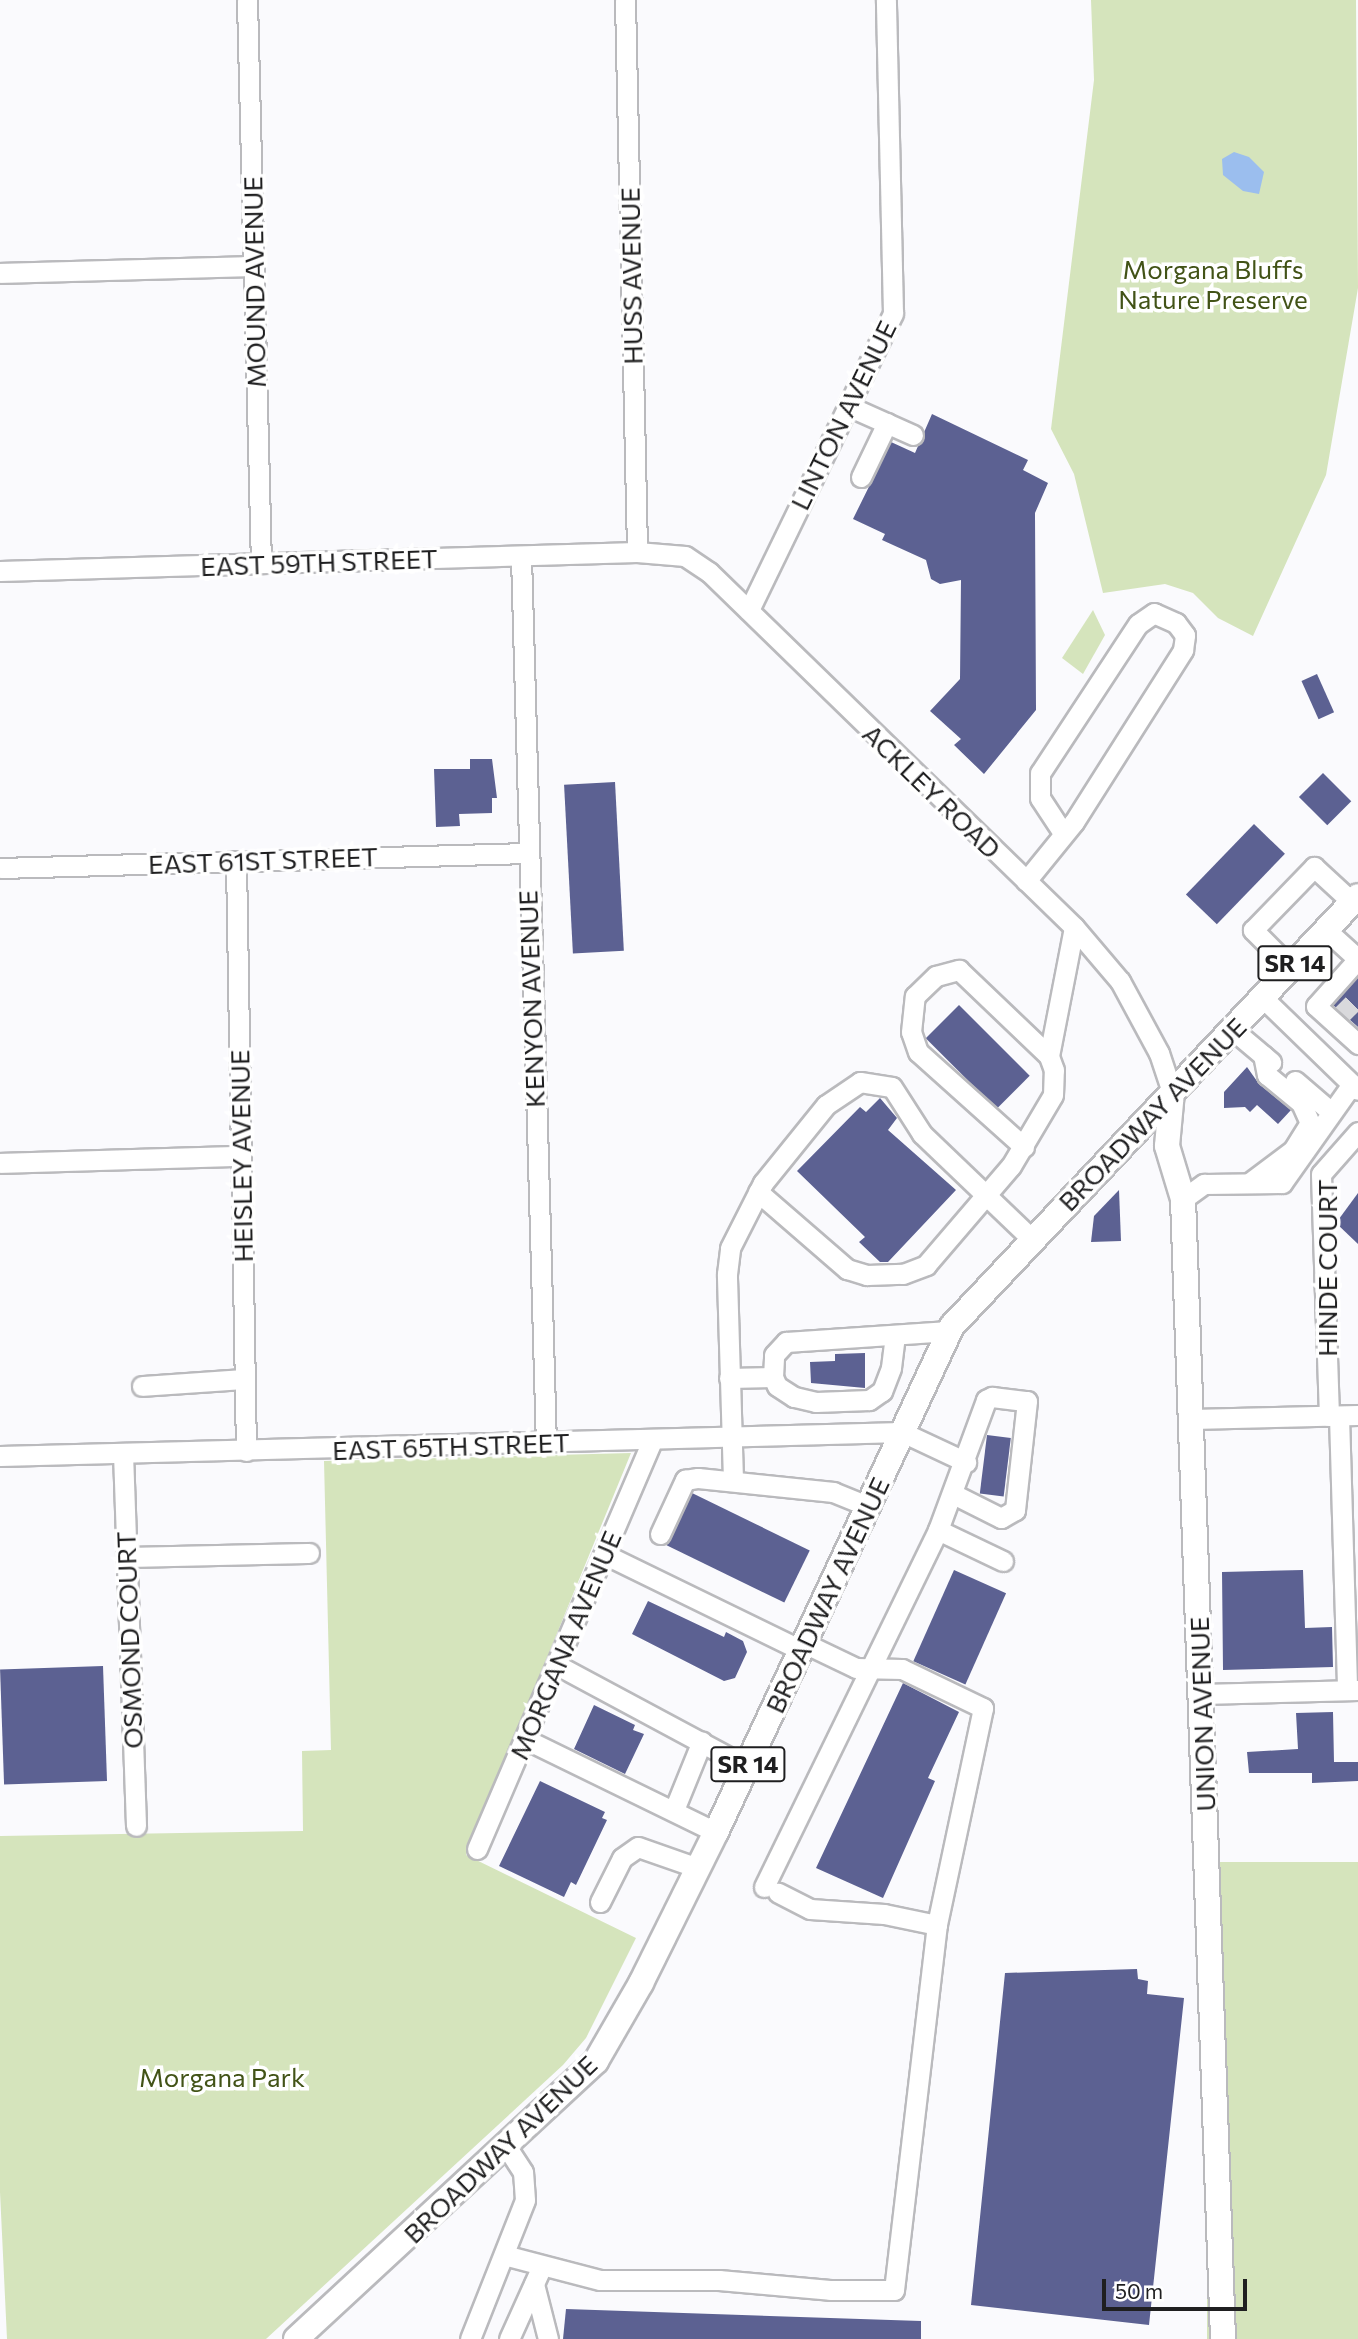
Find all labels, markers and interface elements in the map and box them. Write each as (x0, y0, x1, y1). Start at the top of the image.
street label: MOUND AVENUE (237, 176, 271, 388)
street label: HUSS AVENUE (614, 187, 648, 365)
park label: Morgana Bluffs Nature Preserve (1118, 253, 1308, 314)
street label: LINTON AVENUE (784, 315, 902, 515)
street label: EAST 59TH STREET (200, 542, 438, 582)
street label: ACKLEY ROAD (857, 718, 1007, 864)
street label: EAST 61ST STREET (148, 840, 378, 880)
street label: KENYON AVENUE (512, 890, 550, 1108)
road number: SR 14 (1256, 943, 1334, 984)
street label: BROADWAY AVENUE (1052, 1011, 1252, 1217)
street label: HEISLEY AVENUE (224, 1049, 258, 1263)
street label: HINDE COURT (1311, 1179, 1343, 1357)
street label: EAST 65TH STREET (332, 1426, 570, 1466)
street label: BROADWAY AVENUE (759, 1472, 895, 1718)
street label: MORGANA AVENUE (503, 1526, 627, 1764)
street label: OSMOND COURT (110, 1531, 148, 1749)
street label: UNION AVENUE (1183, 1616, 1221, 1812)
road number: SR 14 (710, 1744, 786, 1784)
street label: BROADWAY AVENUE (397, 2049, 603, 2249)
park label: Morgana Park (139, 2061, 305, 2093)
scale bar (1106, 2266, 1251, 2310)
text: 50 m (1115, 2278, 1163, 2303)

